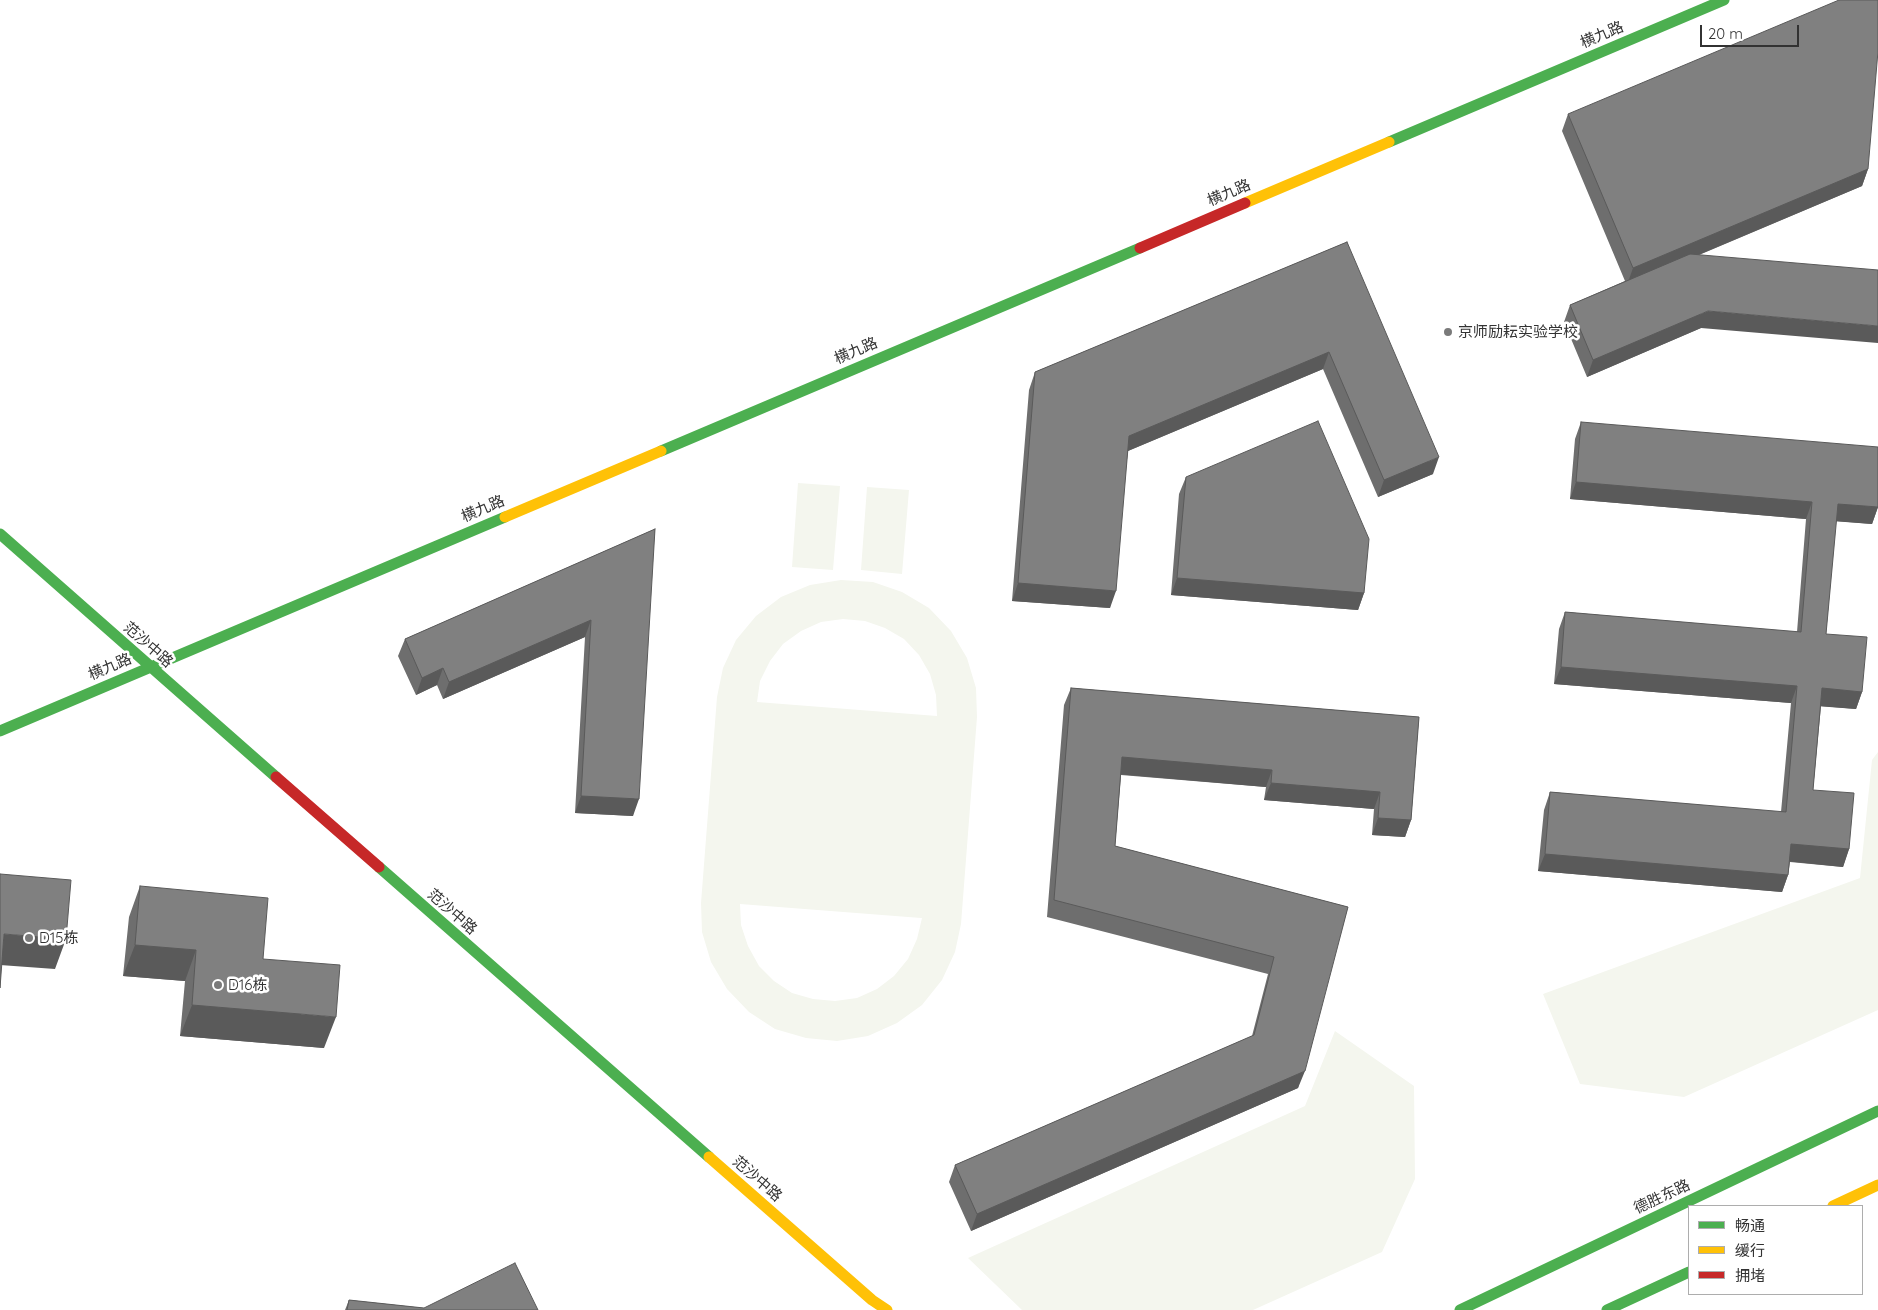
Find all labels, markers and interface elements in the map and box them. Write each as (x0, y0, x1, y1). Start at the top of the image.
scale bar (1703, 15, 1802, 47)
street label: 横九路 (1578, 18, 1626, 52)
text: 20 m (1708, 24, 1743, 43)
street label: 横九路 (1205, 176, 1253, 210)
place label: 京师励耘实验学校 (1458, 323, 1578, 341)
marker: 京师励耘实验学校 (1442, 326, 1454, 338)
street label: 横九路 (832, 334, 880, 368)
street label: 横九路 (459, 492, 507, 526)
street label: 范沙中路 (119, 619, 177, 671)
street label: 横九路 (86, 650, 134, 684)
street label: 范沙中路 (423, 886, 481, 938)
place label: D15栋 (39, 929, 79, 947)
marker: D15栋 (23, 932, 35, 944)
place label: D16栋 (228, 976, 267, 994)
marker: D16栋 (212, 979, 224, 991)
street label: 范沙中路 (728, 1153, 786, 1205)
street label: 德胜东路 (1631, 1176, 1693, 1218)
legend (1688, 1205, 1863, 1295)
text: 畅通 (1735, 1216, 1765, 1235)
text: 缓行 (1735, 1241, 1765, 1260)
text: 拥堵 (1735, 1266, 1765, 1285)

